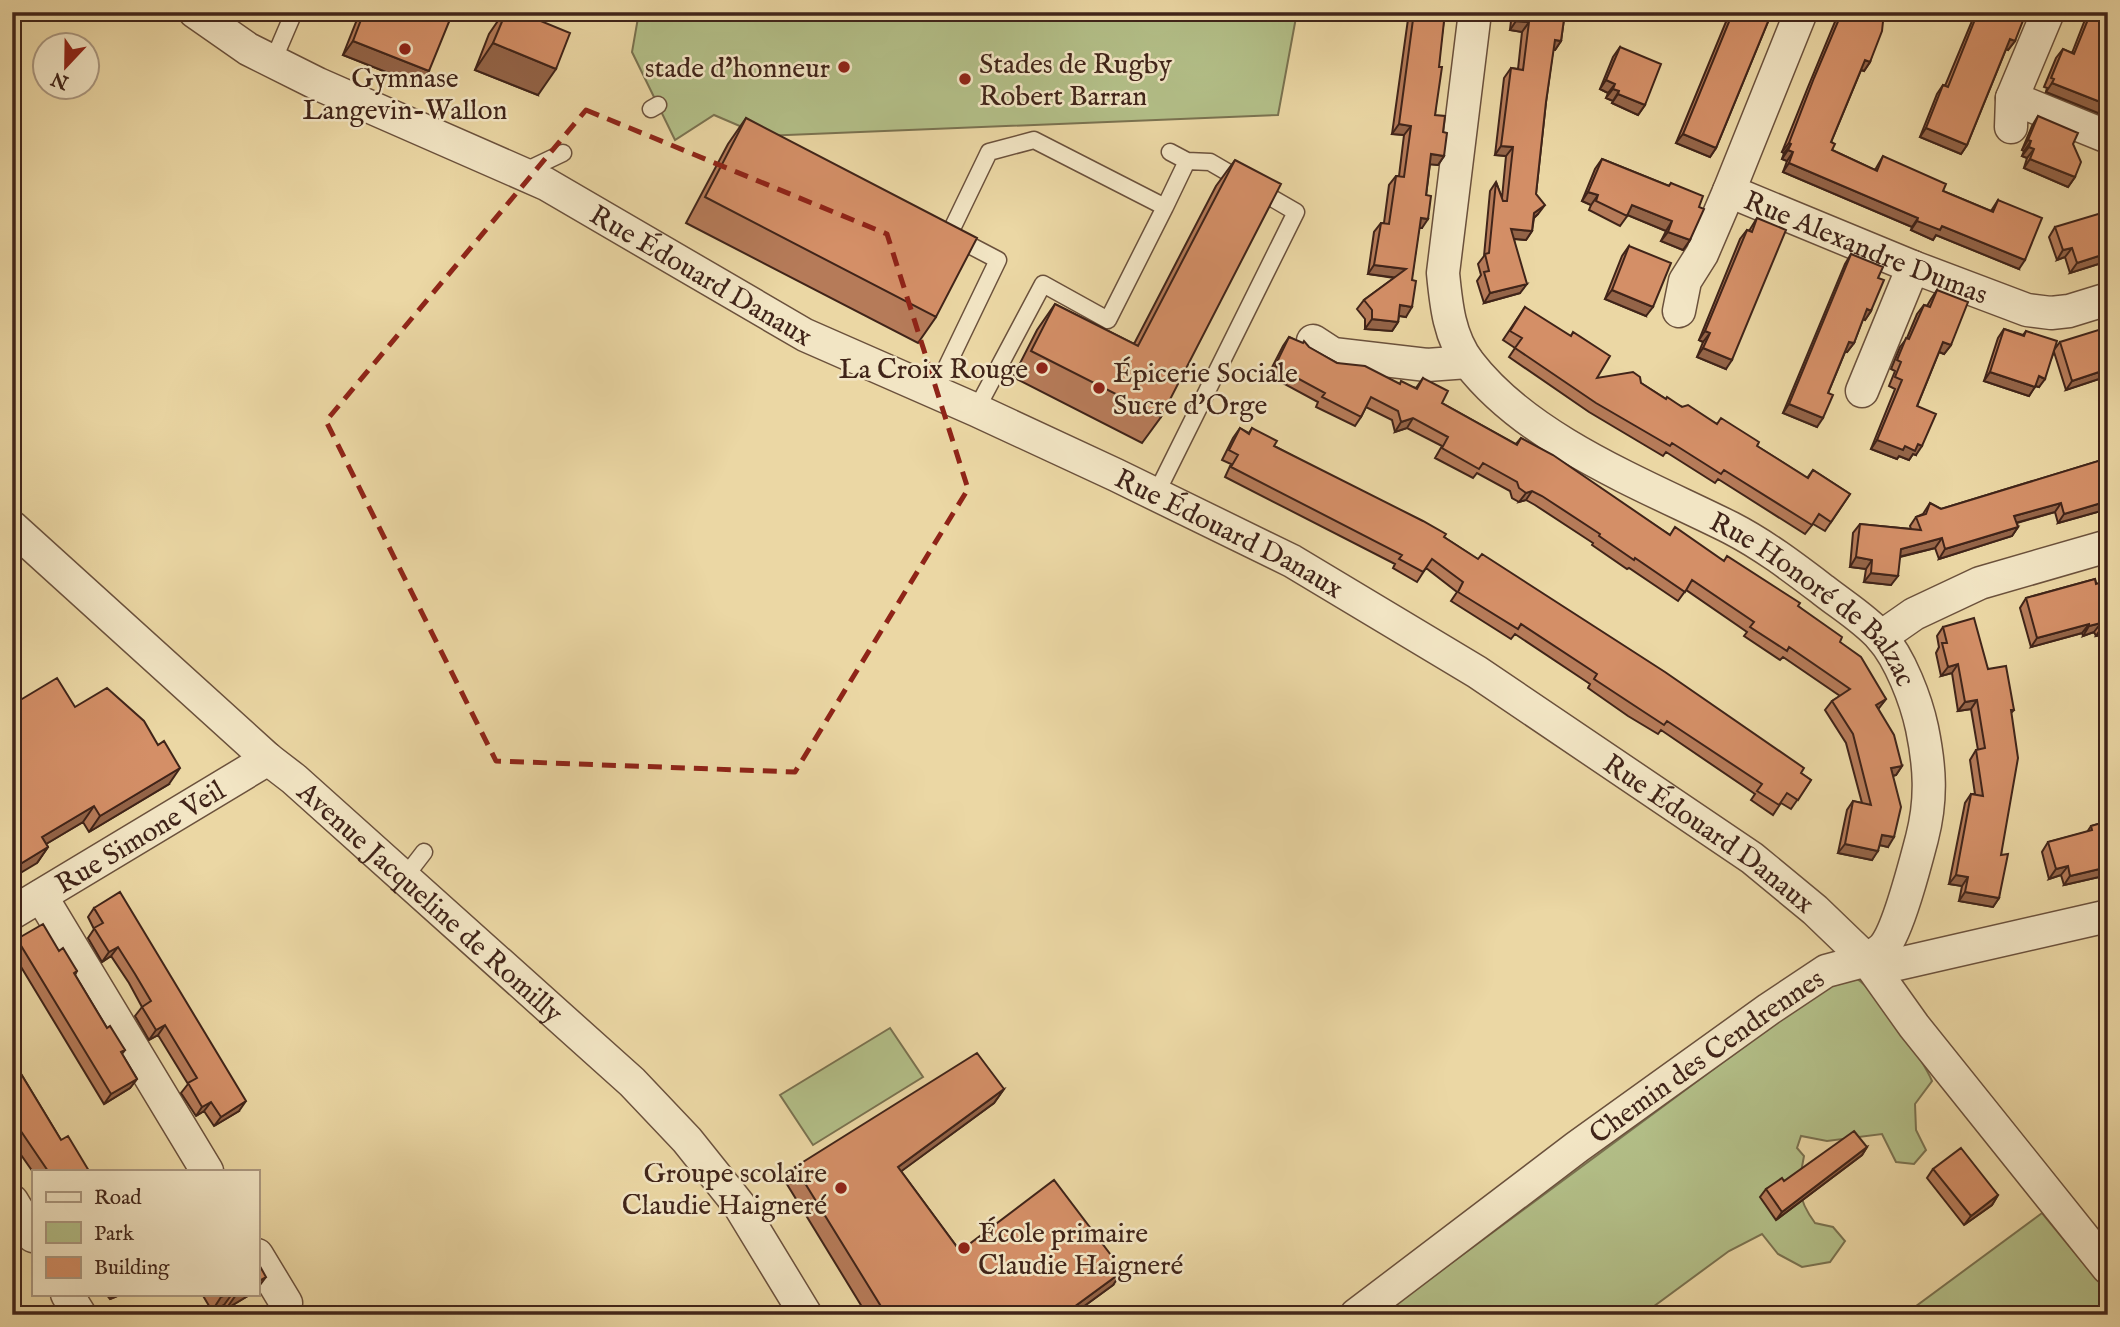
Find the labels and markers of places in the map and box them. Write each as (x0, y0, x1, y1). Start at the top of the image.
marker: Gymnase Langevin-Wallon (397, 41, 413, 57)
place label: Stades de Rugby Robert Barran (979, 48, 1172, 115)
place label: stade d'honneur (645, 52, 830, 87)
marker: stade d'honneur (836, 59, 852, 75)
place label: Gymnase Langevin-Wallon (303, 62, 508, 129)
marker: Stades de Rugby Robert Barran (957, 71, 973, 87)
place label: La Croix Rouge (839, 353, 1028, 388)
place label: Épicerie Sociale Sucre d'Orge (1113, 356, 1298, 424)
marker: La Croix Rouge (1034, 360, 1050, 376)
marker: Épicerie Sociale Sucre d'Orge (1091, 380, 1107, 396)
place label: Groupe scolaire Claudie Haigneré (622, 1157, 827, 1224)
marker: Groupe scolaire Claudie Haigneré (833, 1180, 849, 1196)
place label: École primaire Claudie Haigneré (978, 1216, 1183, 1284)
marker: École primaire Claudie Haigneré (956, 1240, 972, 1256)

